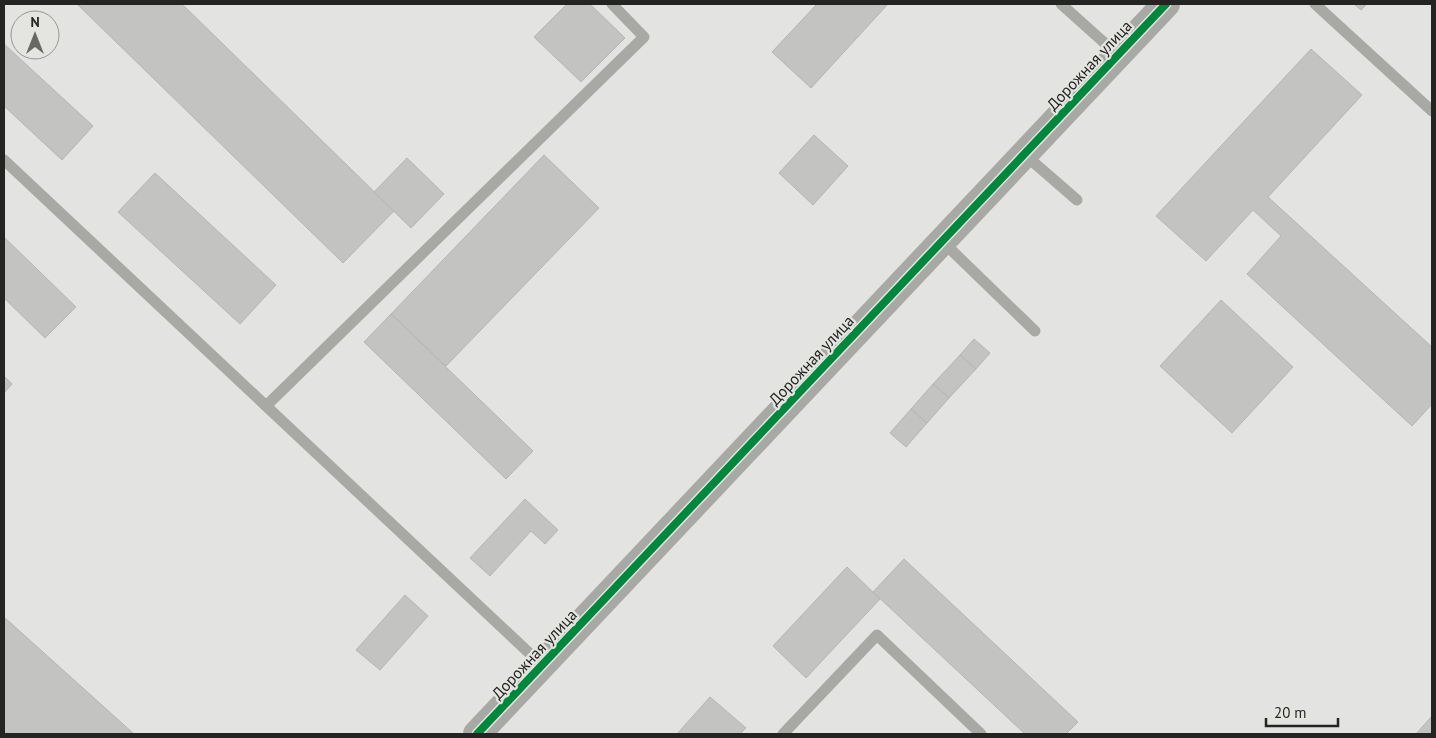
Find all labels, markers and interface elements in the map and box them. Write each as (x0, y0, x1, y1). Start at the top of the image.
north arrow (10, 10, 60, 60)
text: N (30, 13, 40, 31)
street label: Дорожная улица (1042, 16, 1136, 114)
street label: Дорожная улица (764, 311, 858, 409)
street label: Дорожная улица (487, 605, 581, 703)
scale bar (1266, 696, 1338, 728)
text: 20 m (1274, 703, 1307, 722)

